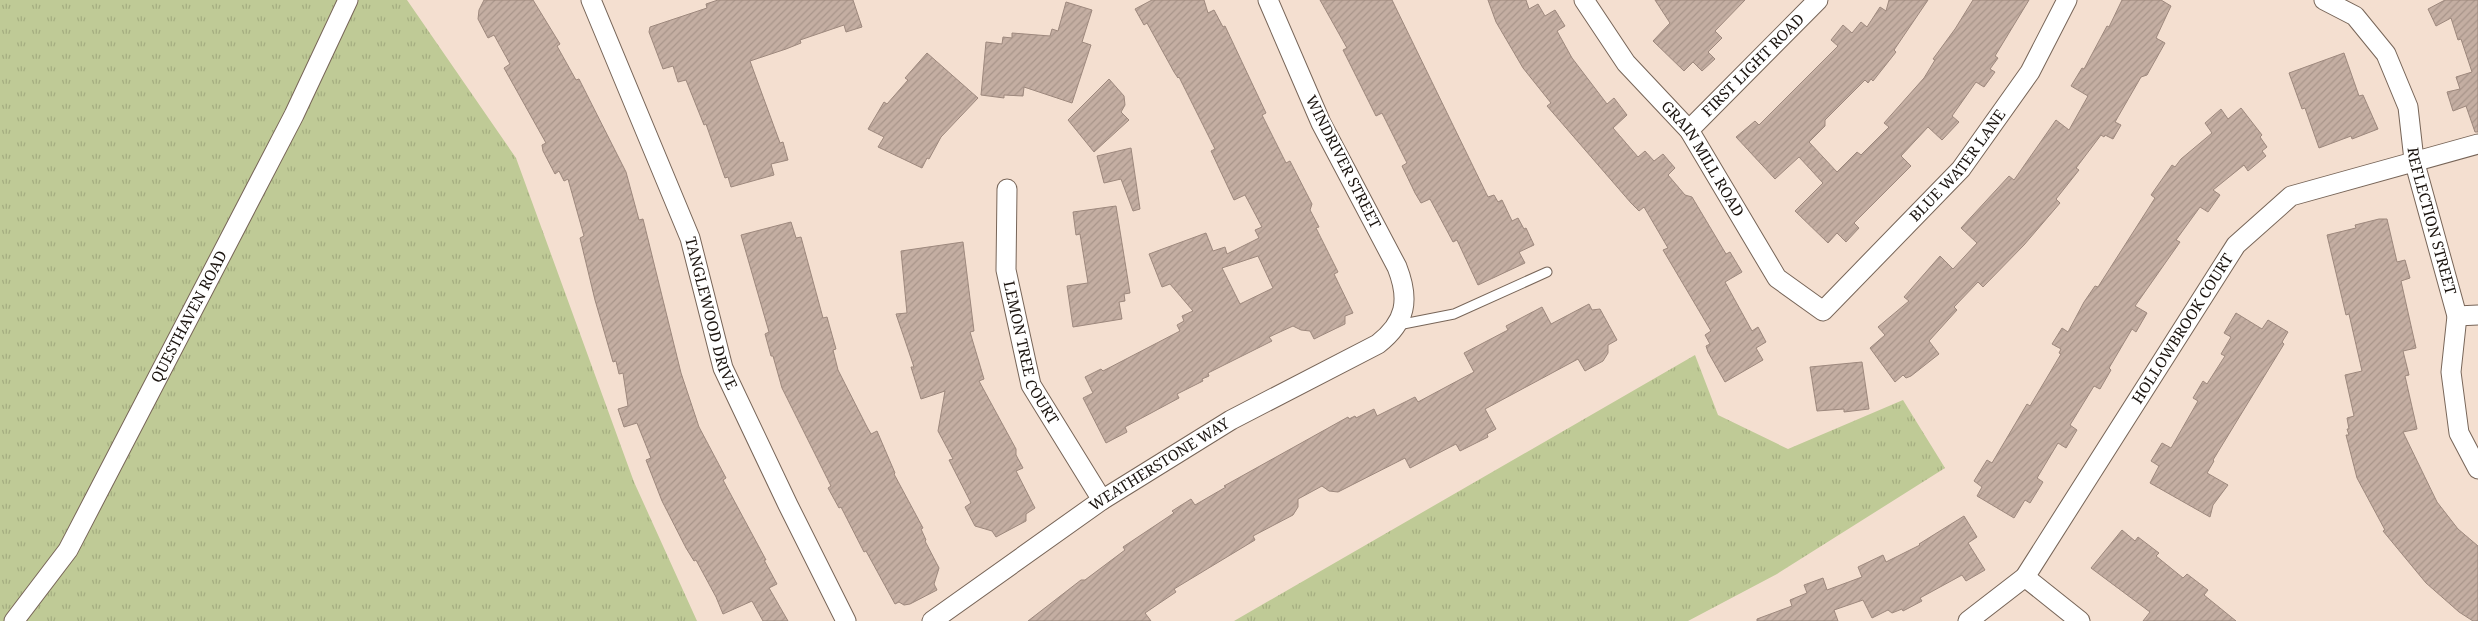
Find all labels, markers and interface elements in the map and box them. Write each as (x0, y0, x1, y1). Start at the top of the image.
street label: FIRST LIGHT ROAD (1697, 9, 1808, 121)
street label: WINDRIVER STREET (1302, 92, 1386, 232)
street label: GRAIN MILL ROAD (1657, 96, 1749, 220)
street label: BLUE WATER LANE (1904, 105, 2009, 225)
street label: REFLECTION STREET (2404, 146, 2462, 297)
street label: TANGLEWOOD DRIVE (681, 235, 743, 393)
street label: QUESTHAVEN ROAD (146, 247, 231, 386)
street label: HOLLOWBROOK COURT (2127, 249, 2237, 407)
street label: LEMON TREE COURT (1000, 279, 1064, 428)
street label: WEATHERSTONE WAY (1085, 412, 1233, 515)

